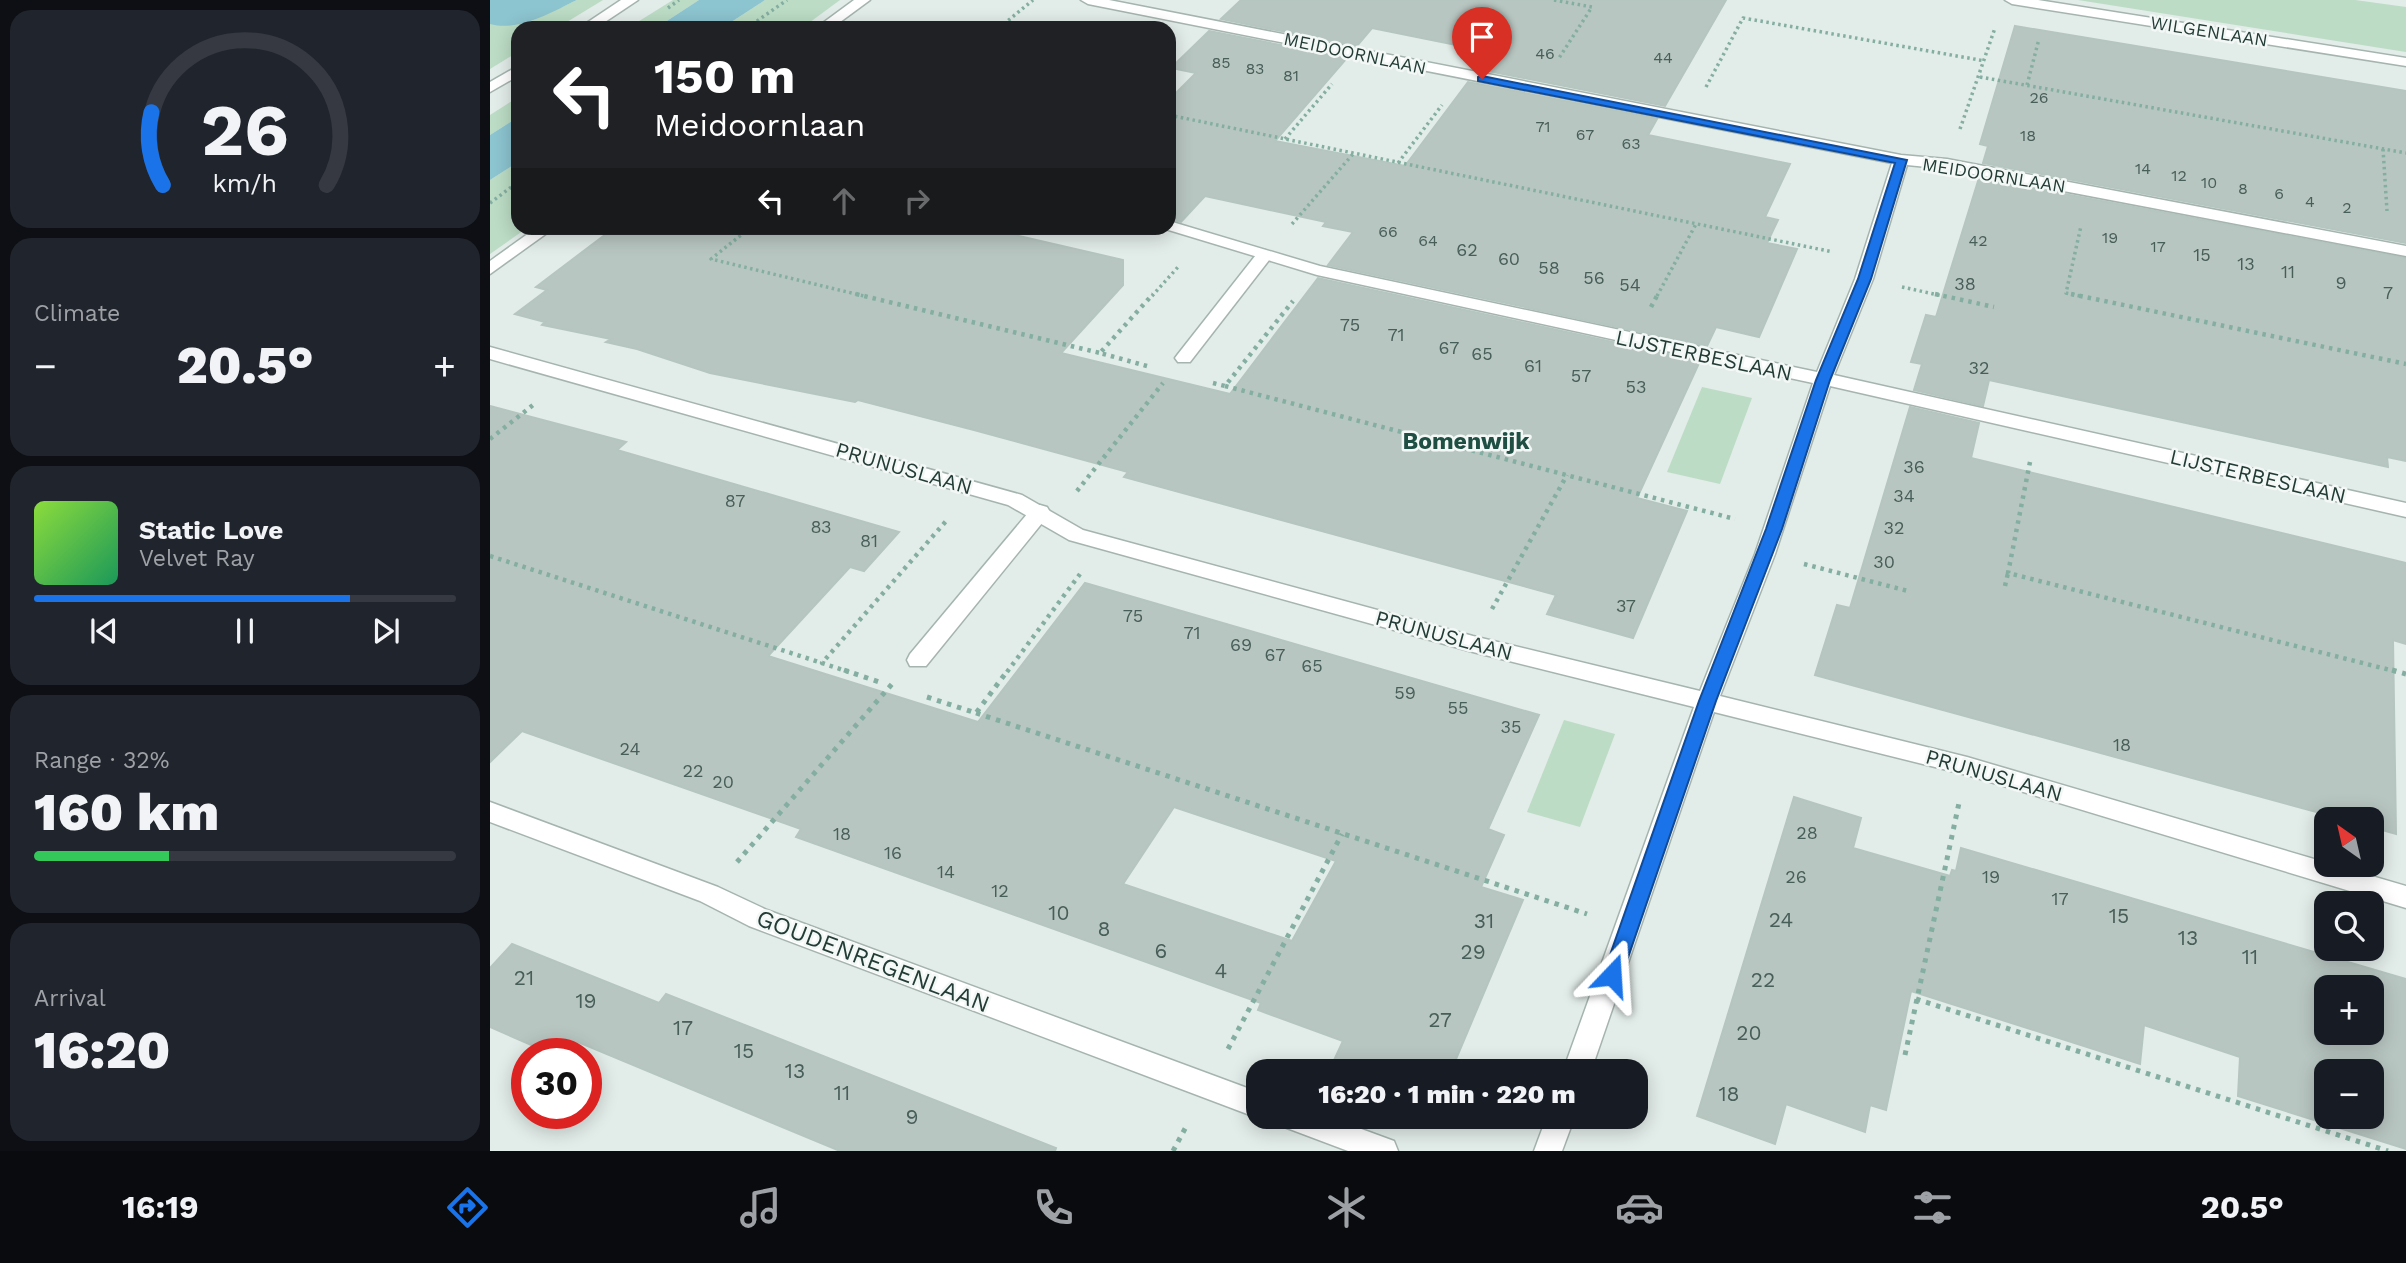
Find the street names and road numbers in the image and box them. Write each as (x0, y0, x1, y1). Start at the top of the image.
street label: WILGENLAAN (2149, 11, 2269, 51)
street label: MEIDOORNLAAN (1282, 28, 1428, 78)
street label: MEIDOORNLAAN (1921, 153, 2067, 197)
street label: LIJSTERBESLAAN (1613, 324, 1795, 386)
street label: PRUNUSLAAN (833, 437, 975, 499)
street label: LIJSTERBESLAAN (2168, 444, 2348, 508)
street label: PRUNUSLAAN (1373, 605, 1515, 665)
street label: PRUNUSLAAN (1923, 744, 2065, 806)
street label: GOUDENREGENLAAN (752, 904, 994, 1018)

